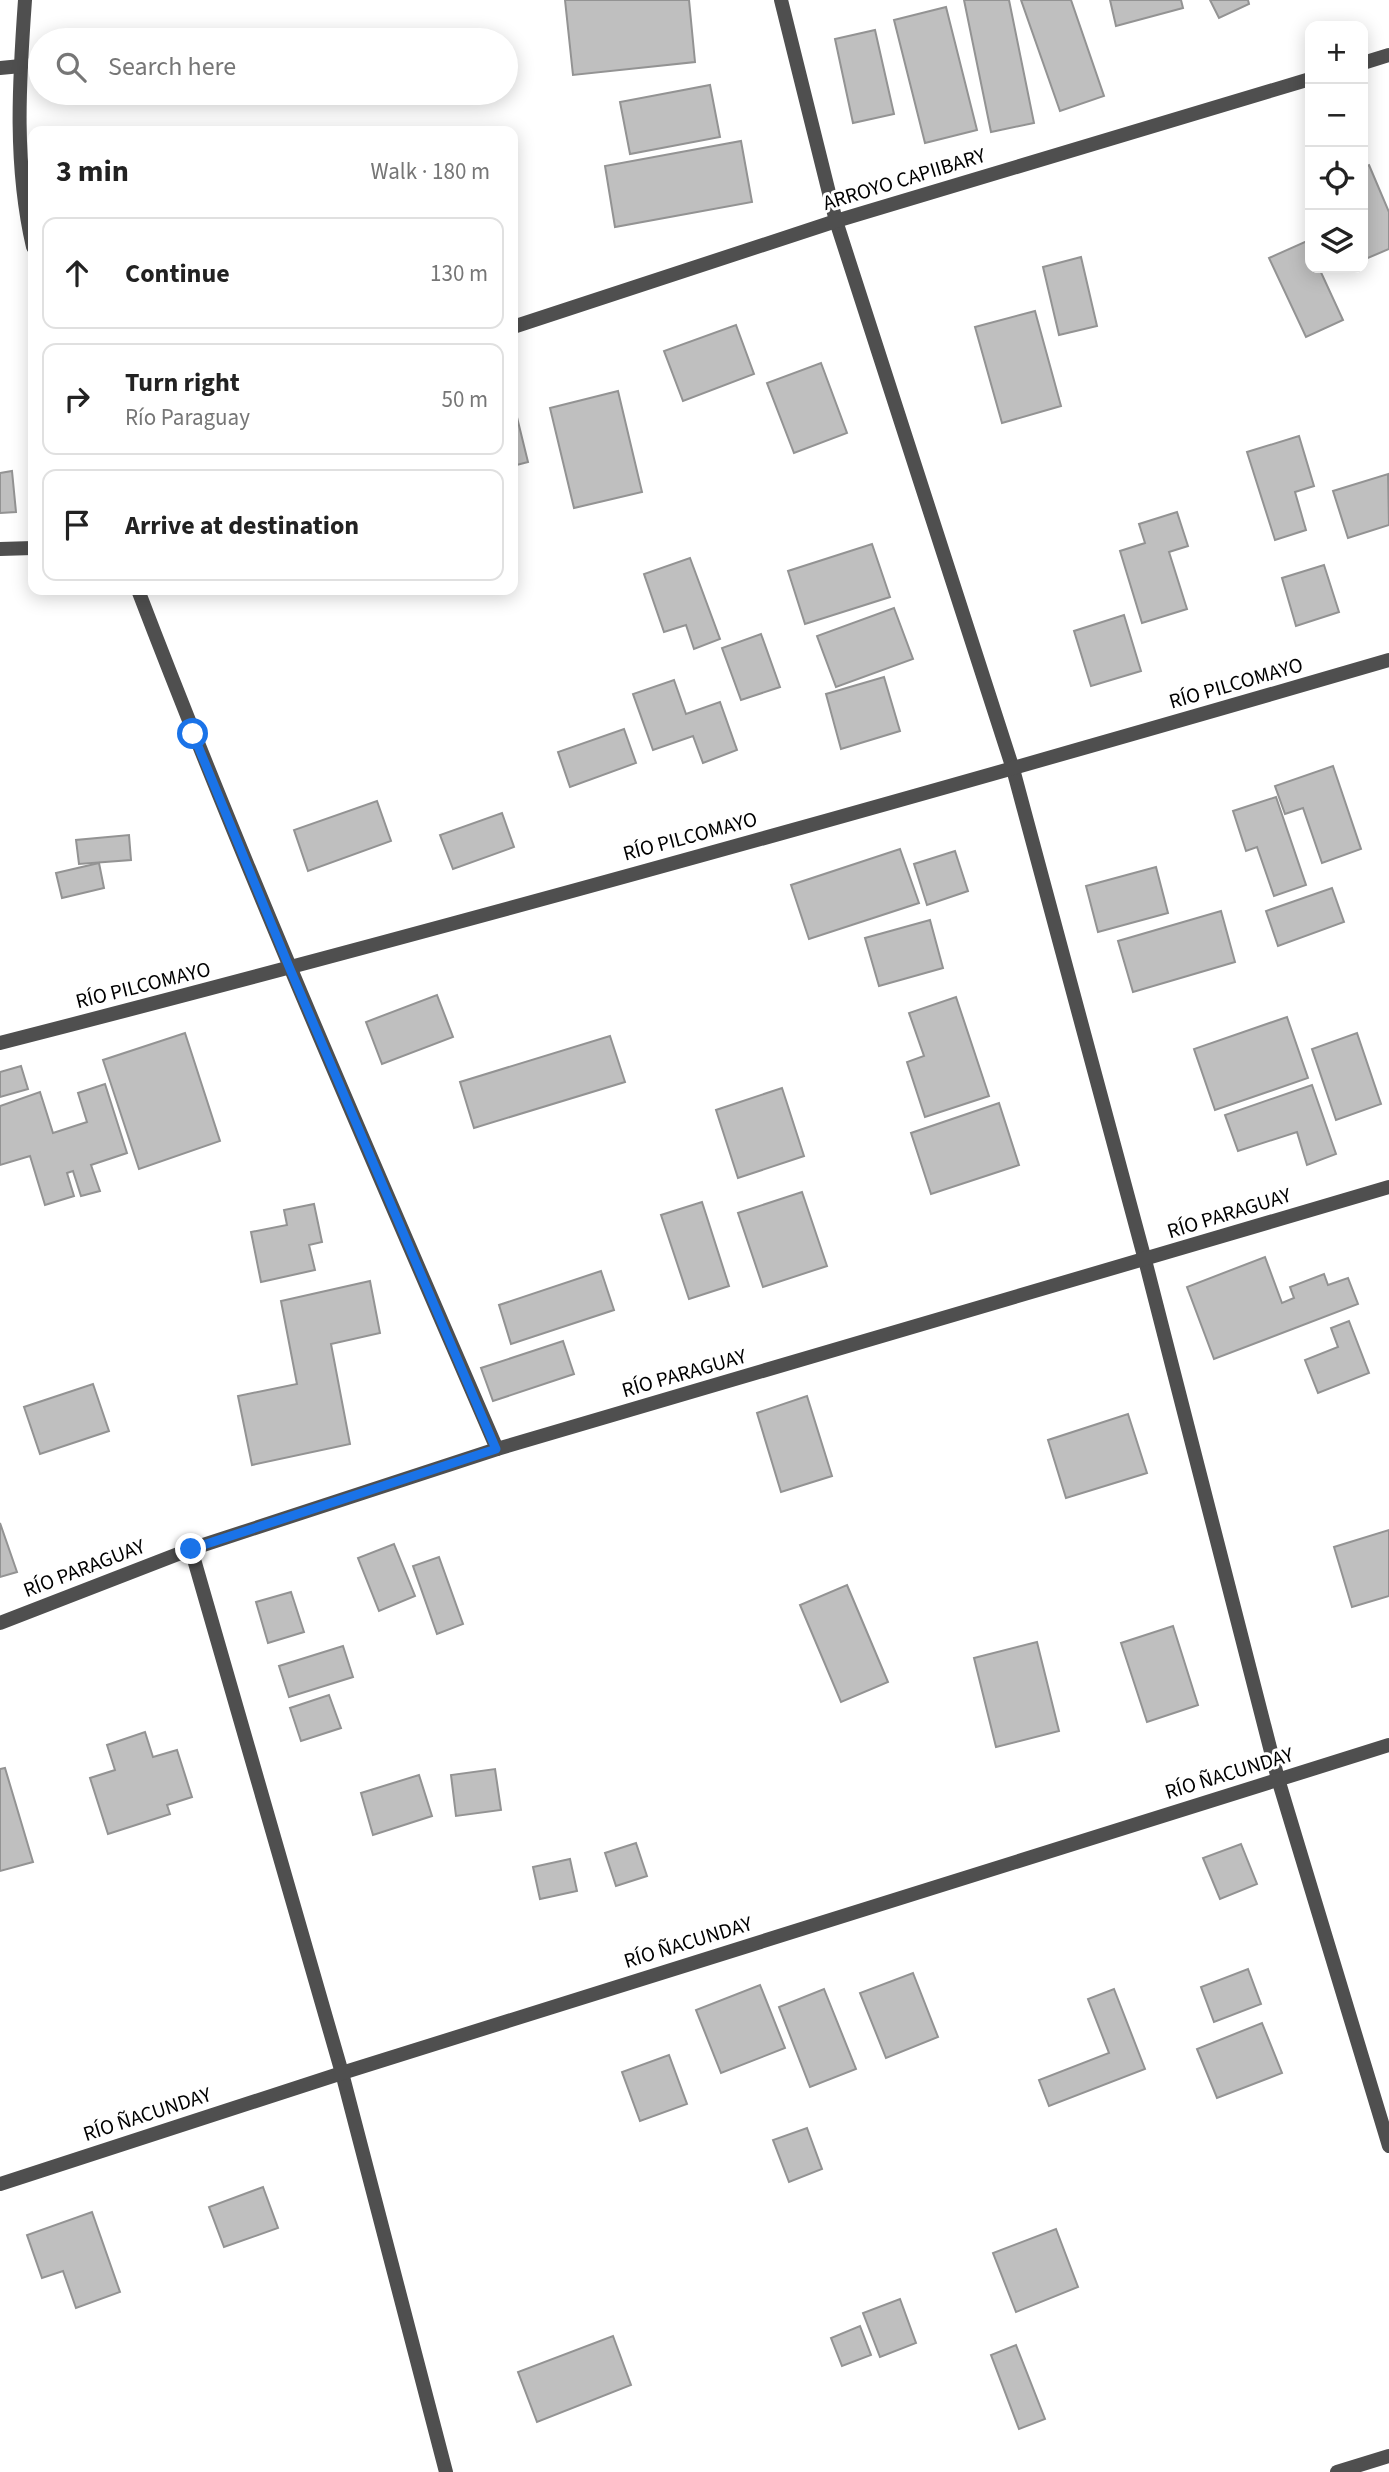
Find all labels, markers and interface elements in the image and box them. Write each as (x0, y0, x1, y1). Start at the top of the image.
map controls (1305, 21, 1368, 273)
button: + (1305, 21, 1368, 84)
search box (28, 28, 518, 105)
icon: search (52, 48, 90, 86)
text: Search here (108, 48, 236, 85)
button: − (1305, 84, 1368, 147)
street label: ARROYO CAPIIBARY (819, 140, 990, 218)
button: locate (1305, 147, 1368, 210)
text: 3 min (56, 150, 129, 193)
text: Walk · 180 m (371, 155, 490, 188)
button: layers (1305, 210, 1368, 273)
icon: ahead (58, 254, 96, 292)
text: Continue (125, 255, 230, 292)
text: 130 m (430, 257, 488, 290)
text: Turn right (125, 364, 240, 401)
icon: right (58, 380, 96, 418)
text: 50 m (441, 383, 488, 416)
text: Río Paraguay (125, 401, 250, 434)
icon: arrive (58, 506, 96, 544)
text: Arrive at destination (125, 507, 359, 544)
street label: RÍO PILCOMAYO (1166, 650, 1306, 716)
route start (177, 718, 208, 749)
street label: RÍO PILCOMAYO (619, 804, 761, 868)
street label: RÍO PILCOMAYO (72, 954, 214, 1016)
street label: RÍO PARAGUAY (1163, 1180, 1296, 1246)
street label: RÍO PARAGUAY (618, 1341, 751, 1405)
street label: RÍO PARAGUAY (19, 1531, 150, 1605)
route end (175, 1533, 206, 1564)
street label: RÍO ÑACUNDAY (1161, 1739, 1298, 1807)
street label: RÍO ÑACUNDAY (620, 1908, 757, 1976)
street label: RÍO ÑACUNDAY (79, 2079, 216, 2149)

